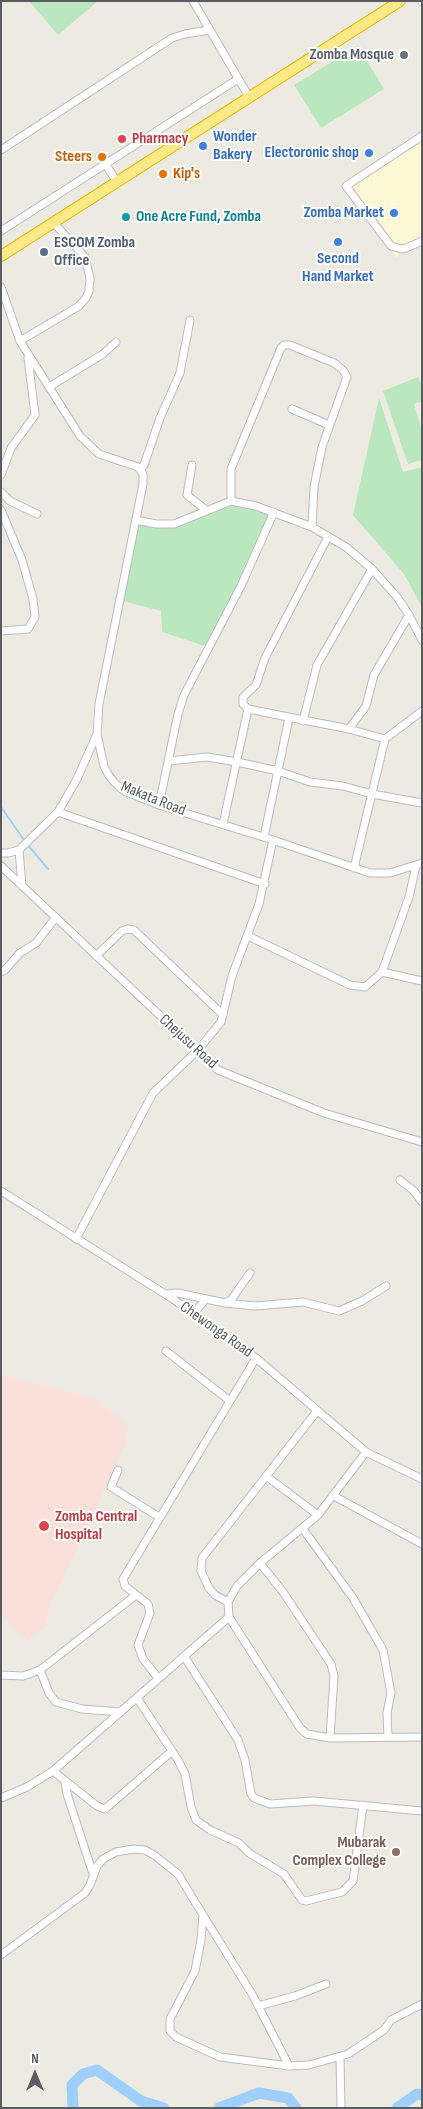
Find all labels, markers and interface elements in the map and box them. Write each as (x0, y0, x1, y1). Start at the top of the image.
place label: Zomba Mosque (310, 45, 394, 65)
marker: Zomba Mosque (398, 49, 410, 61)
place label: Wonder Bakery (213, 127, 257, 165)
place label: Pharmacy (132, 129, 188, 149)
marker: Pharmacy (116, 133, 128, 145)
marker: Wonder Bakery (197, 140, 209, 152)
place label: Electoronic shop (265, 143, 359, 163)
place label: Steers (55, 147, 92, 167)
marker: Electoronic shop (363, 147, 375, 159)
marker: Steers (96, 151, 108, 163)
place label: Kip's (173, 164, 200, 184)
marker: Kip's (157, 168, 169, 180)
place label: Zomba Market (303, 203, 384, 223)
place label: One Acre Fund, Zomba (136, 207, 261, 227)
marker: Zomba Market (388, 207, 400, 219)
marker: One Acre Fund, Zomba (120, 211, 132, 223)
place label: ESCOM Zomba Office (54, 233, 135, 271)
marker: Second Hand Market (332, 236, 344, 248)
marker: ESCOM Zomba Office (38, 246, 50, 258)
place label: Second Hand Market (302, 249, 374, 287)
street label: Makata Road (118, 777, 188, 821)
street label: Chejusu Road (155, 1011, 221, 1073)
street label: Chewonga Road (176, 1298, 256, 1362)
place label: Zomba Central Hospital (55, 1507, 137, 1545)
marker: Zomba Central Hospital (37, 1519, 51, 1533)
place label: Mubarak Complex College (292, 1833, 386, 1871)
marker: Mubarak Complex College (390, 1846, 402, 1858)
north arrow (10, 2049, 60, 2099)
text: N (31, 2050, 39, 2067)

